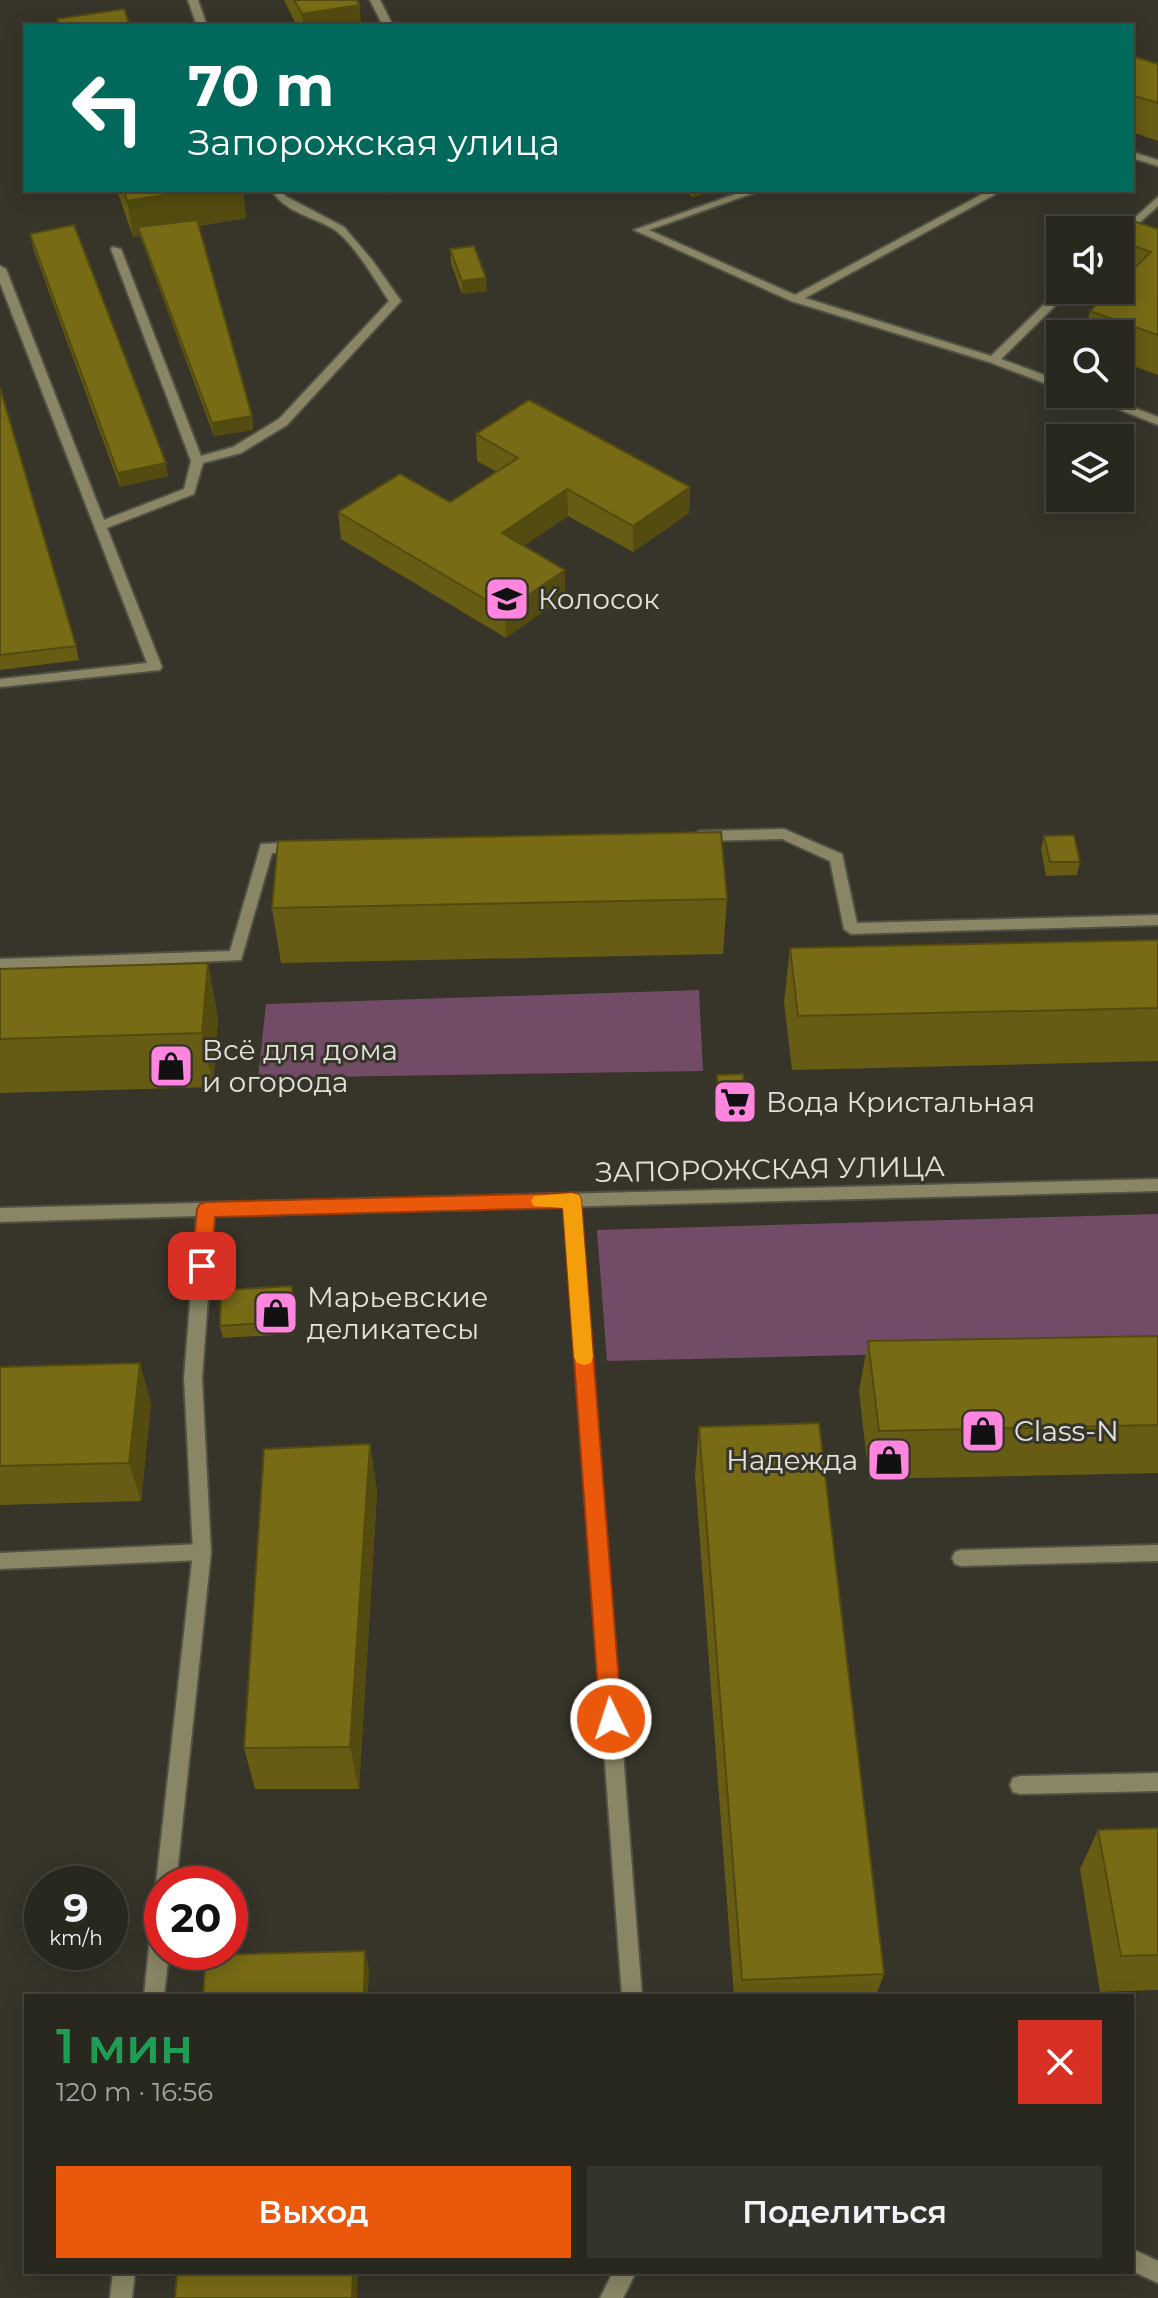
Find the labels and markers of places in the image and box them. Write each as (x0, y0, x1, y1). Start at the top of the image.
school or university icon: Колосок (483, 575, 531, 623)
place label: Колосок (538, 582, 660, 616)
place label: Всё для дома и огорода (202, 1033, 398, 1099)
shop icon: Всё для дома и огорода (147, 1042, 195, 1090)
supermarket icon: Вода Кристальная (711, 1078, 759, 1126)
place label: Вода Кристальная (766, 1085, 1035, 1119)
pin (168, 1232, 236, 1300)
place label: Марьевские деликатесы (307, 1280, 488, 1346)
shop icon: Марьевские деликатесы (252, 1289, 300, 1337)
shop icon: Class-N (959, 1407, 1007, 1455)
place label: Class-N (1014, 1414, 1119, 1448)
shop icon: Надежда (865, 1436, 913, 1484)
place label: Надежда (726, 1443, 858, 1477)

